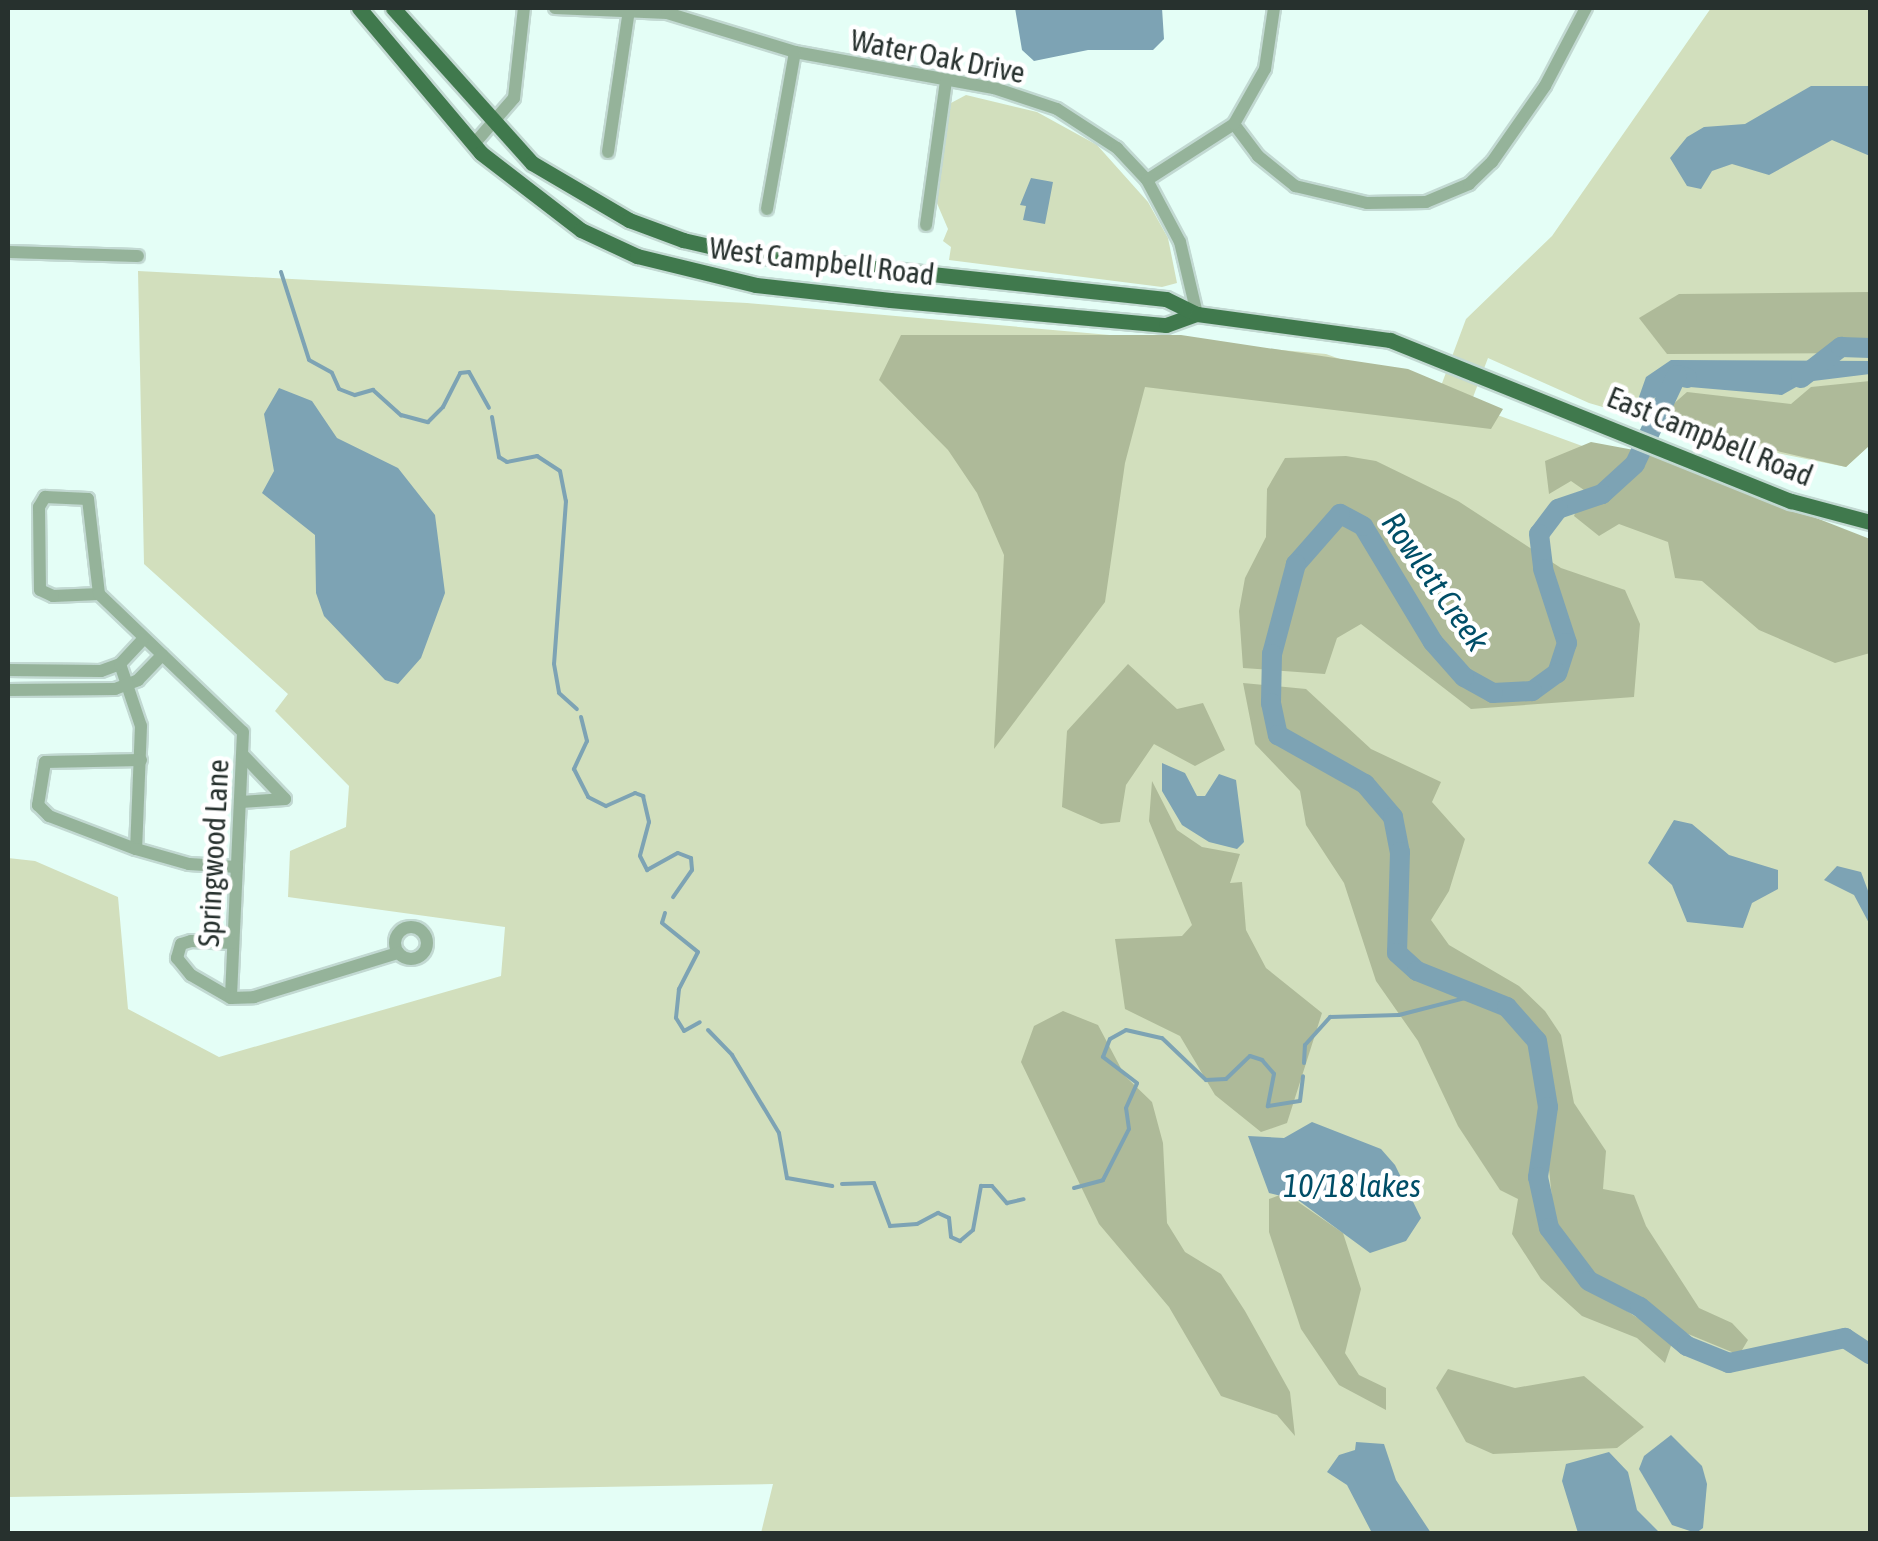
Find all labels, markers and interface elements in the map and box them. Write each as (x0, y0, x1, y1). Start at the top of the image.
street label: Water Oak Drive (848, 21, 1028, 91)
street label: West Campbell Road (708, 229, 936, 293)
street label: East Campbell Road (1602, 378, 1818, 494)
water label: Rowlett Creek (1373, 505, 1497, 659)
street label: Springwood Lane (190, 758, 236, 948)
water label: 10/18 lakes (1283, 1167, 1421, 1205)

